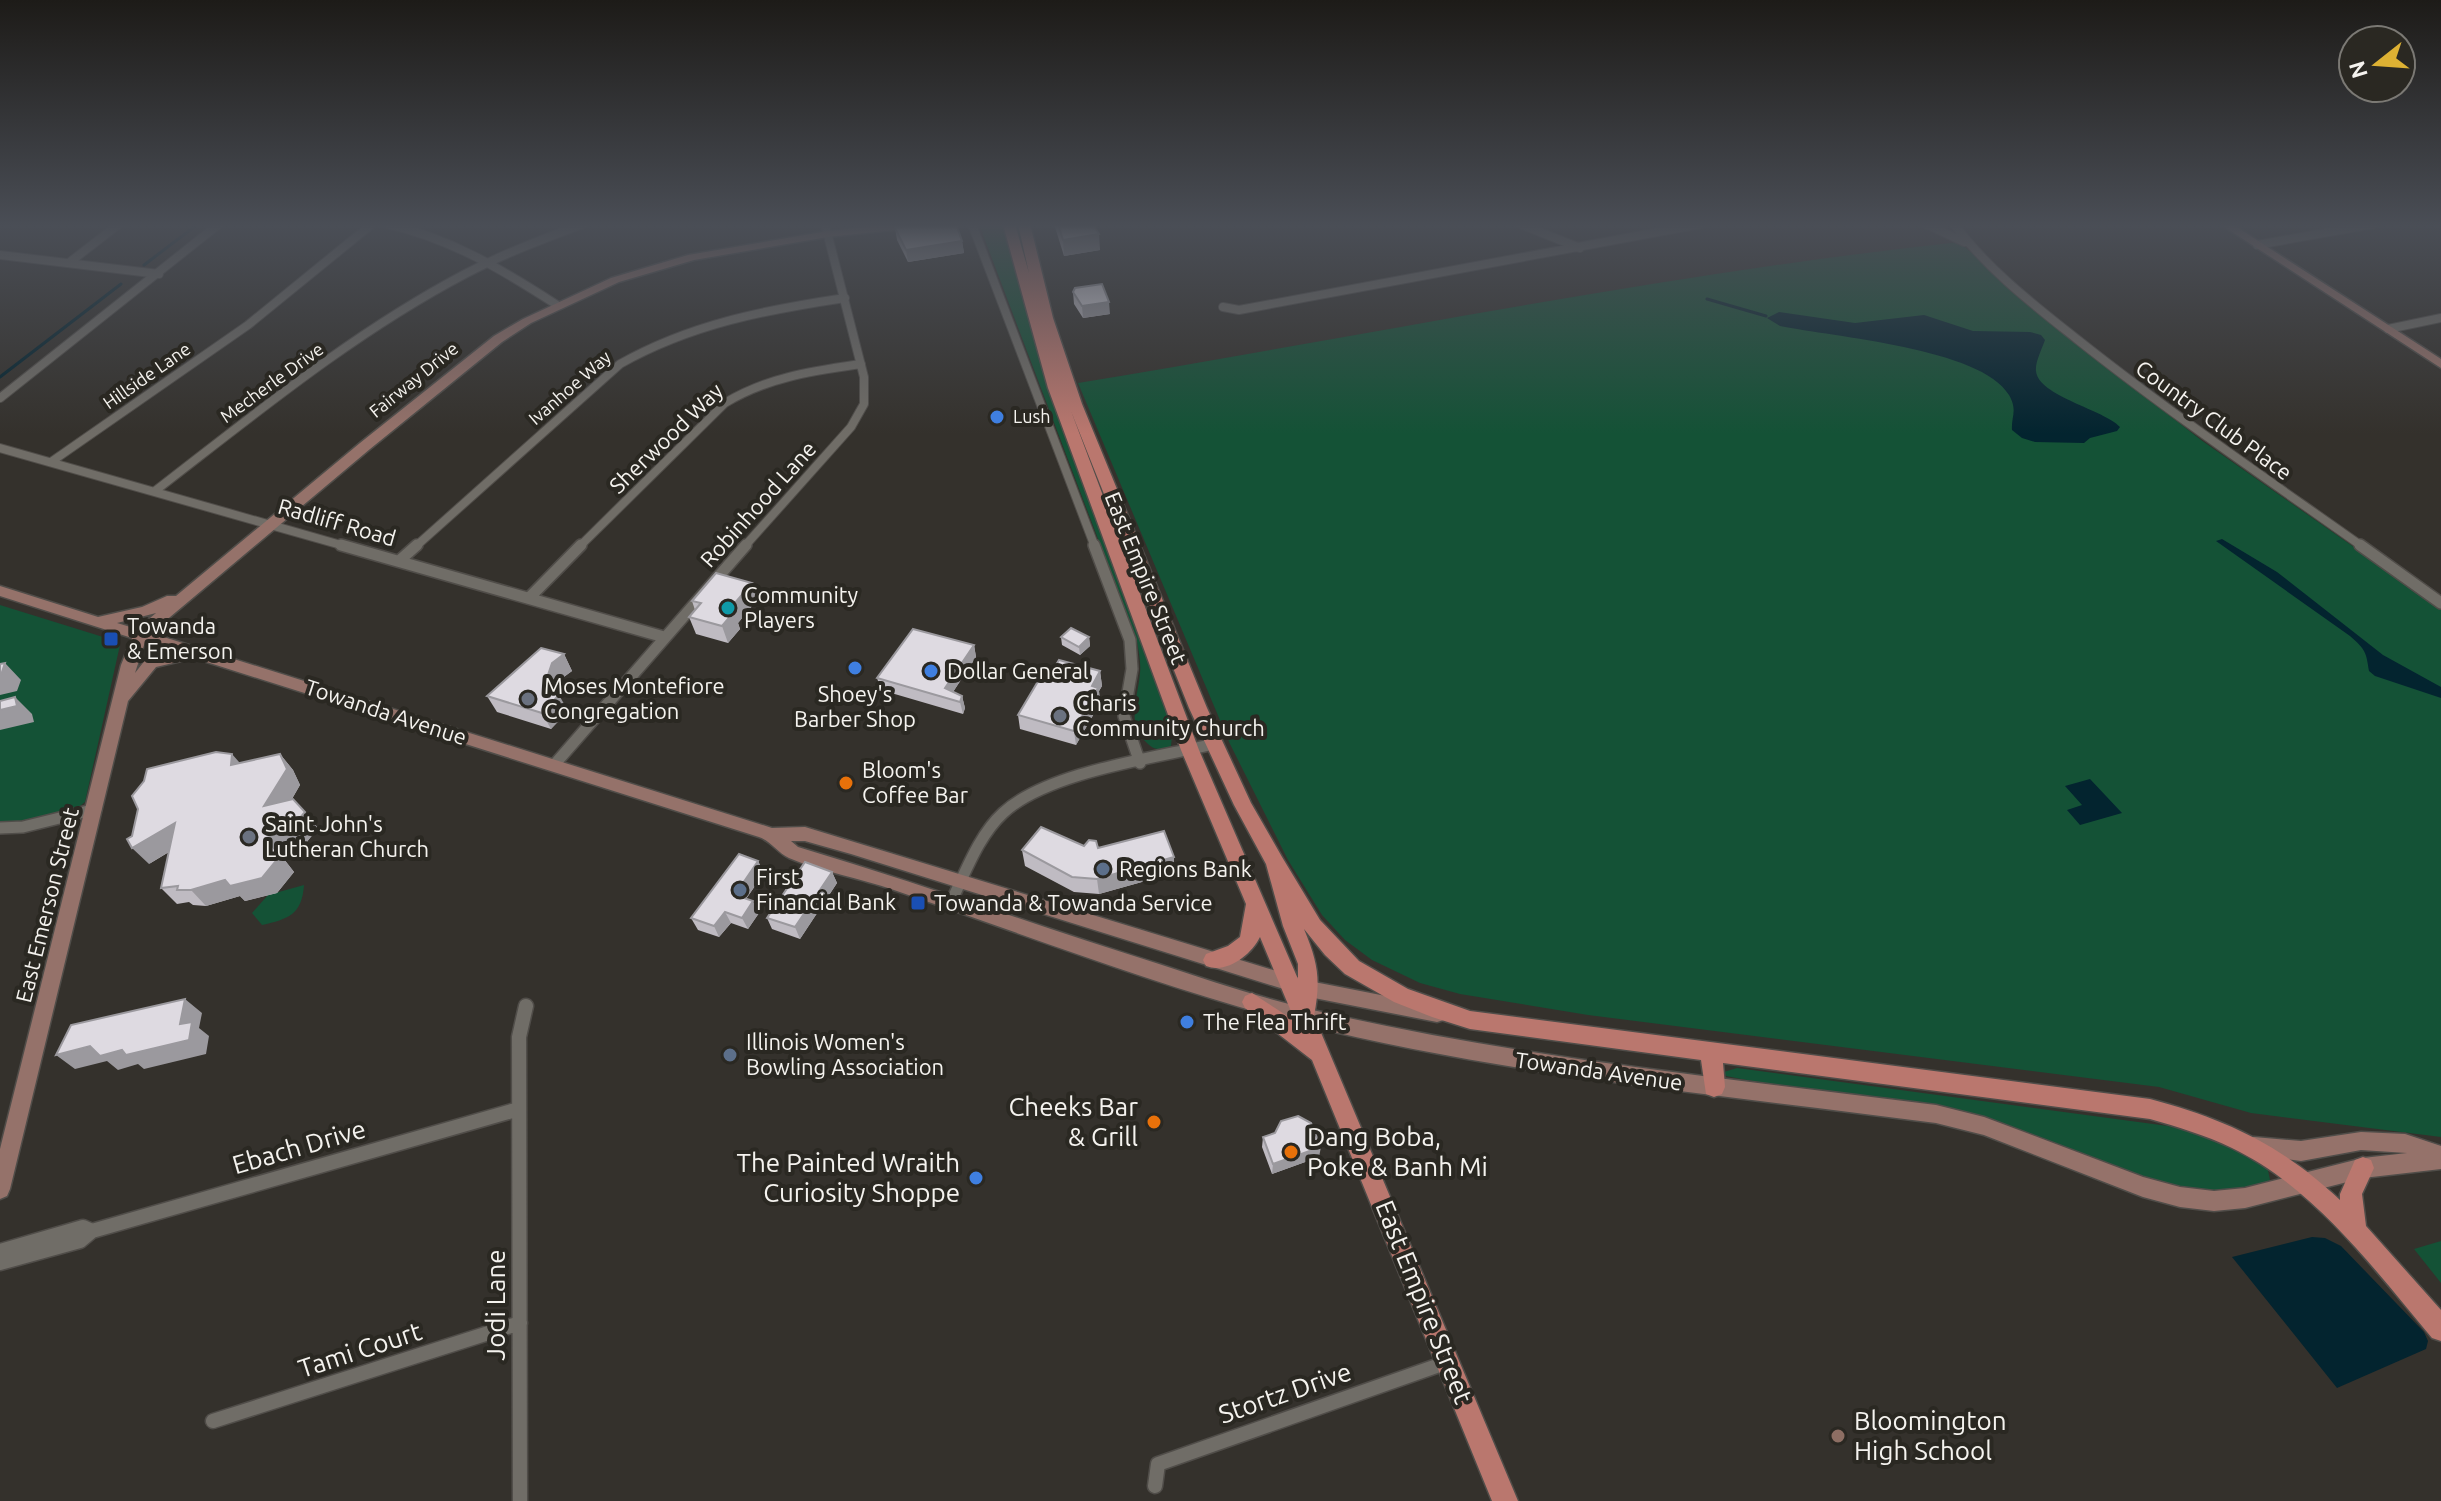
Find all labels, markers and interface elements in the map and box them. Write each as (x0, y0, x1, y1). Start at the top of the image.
north arrow (2337, 24, 2417, 104)
text: N (2343, 58, 2372, 82)
street label: Fairway Drive (365, 337, 462, 421)
street label: Hillside Lane (99, 338, 194, 413)
street label: Mecherle Drive (216, 338, 327, 426)
street label: Ivanhoe Way (524, 346, 615, 428)
street label: Country Club Place (2131, 355, 2297, 485)
street label: Sherwood Way (604, 377, 728, 498)
place label: Lush (1013, 406, 1051, 426)
marker: Lush (988, 408, 1006, 426)
street label: Robinhood Lane (695, 436, 821, 572)
street label: East Empire Street (1101, 488, 1193, 668)
street label: Radliff Road (275, 493, 399, 550)
place label: Community Players (744, 582, 858, 632)
marker: Community Players (719, 599, 737, 617)
place label: Towanda & Emerson (127, 613, 233, 663)
marker: Towanda & Emerson (102, 630, 120, 648)
place label: Dollar General (947, 658, 1089, 683)
marker: Shoey's Barber Shop (846, 659, 864, 677)
marker: Dollar General (922, 662, 940, 680)
place label: Moses Montefiore Congregation (544, 673, 725, 723)
street label: Towanda Avenue (302, 674, 470, 749)
place label: Shoey's Barber Shop (794, 681, 916, 731)
marker: Moses Montefiore Congregation (519, 690, 537, 708)
place label: Charis Community Church (1076, 690, 1265, 740)
marker: Charis Community Church (1051, 707, 1069, 725)
place label: Bloom's Coffee Bar (862, 757, 969, 807)
marker: Bloom's Coffee Bar (837, 774, 855, 792)
street label: East Emerson Street (10, 804, 83, 1005)
place label: Saint John's Lutheran Church (265, 811, 429, 861)
marker: Saint John's Lutheran Church (240, 828, 258, 846)
place label: Regions Bank (1119, 856, 1252, 881)
marker: Regions Bank (1094, 860, 1112, 878)
place label: First Financial Bank (756, 864, 896, 914)
marker: First Financial Bank (731, 881, 749, 899)
place label: Towanda & Towanda Service (934, 890, 1213, 915)
marker: Towanda & Towanda Service (909, 894, 927, 912)
place label: The Flea Thrift (1203, 1009, 1347, 1034)
marker: The Flea Thrift (1178, 1013, 1196, 1031)
place label: Illinois Women's Bowling Association (746, 1029, 944, 1079)
marker: Illinois Women's Bowling Association (721, 1046, 739, 1064)
street label: Towanda Avenue (1514, 1046, 1684, 1095)
place label: Cheeks Bar & Grill (1008, 1092, 1138, 1151)
marker: Cheeks Bar & Grill (1145, 1113, 1163, 1131)
street label: Ebach Drive (229, 1114, 369, 1179)
place label: Dang Boba, Poke & Banh Mi (1307, 1122, 1488, 1181)
marker: Dang Boba, Poke & Banh Mi (1282, 1143, 1300, 1161)
place label: The Painted Wraith Curiosity Shoppe (737, 1148, 960, 1207)
marker: The Painted Wraith Curiosity Shoppe (967, 1169, 985, 1187)
street label: East Empire Street (1370, 1196, 1478, 1408)
street label: Jodi Lane (481, 1249, 510, 1361)
street label: Tami Court (295, 1316, 425, 1383)
street label: Stortz Drive (1215, 1356, 1355, 1429)
place label: Bloomington High School (1854, 1406, 2007, 1465)
marker: Bloomington High School (1829, 1427, 1847, 1445)

